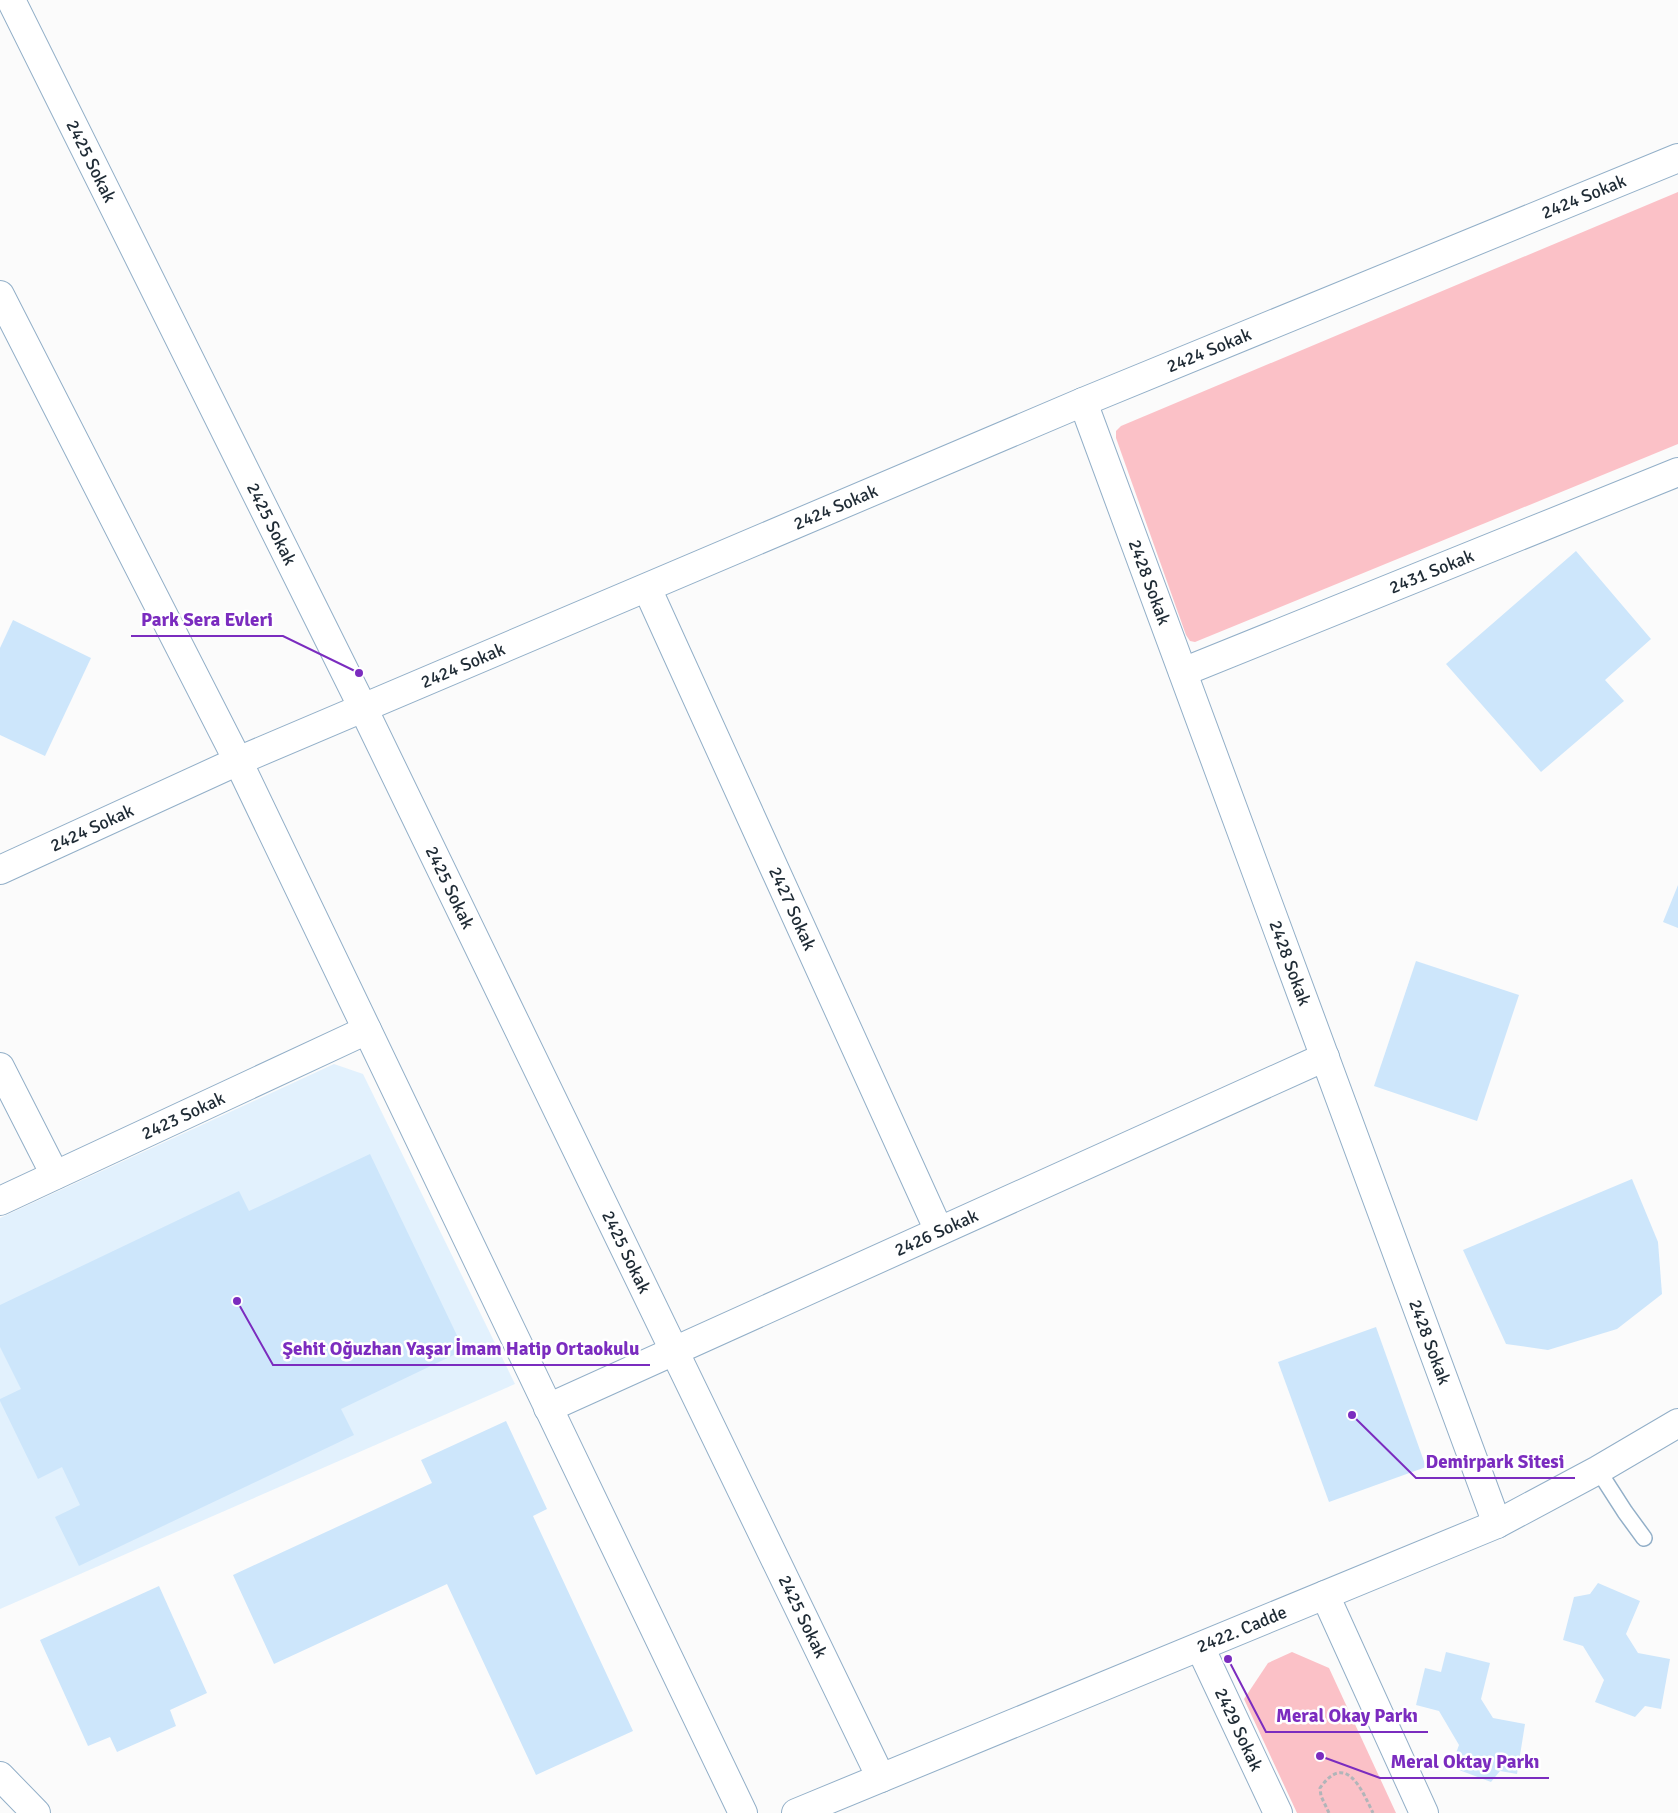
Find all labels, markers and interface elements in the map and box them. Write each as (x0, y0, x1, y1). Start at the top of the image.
street label: 2425 Sokak (61, 116, 121, 206)
street label: 2424 Sokak (1538, 170, 1629, 224)
street label: 2424 Sokak (1163, 323, 1255, 378)
street label: 2425 Sokak (242, 479, 301, 569)
street label: 2424 Sokak (790, 480, 881, 535)
street label: 2428 Sokak (1124, 536, 1175, 628)
street label: 2431 Sokak (1386, 545, 1477, 599)
callout: Park Sera Evleri (131, 602, 283, 636)
text: Park Sera Evleri (141, 608, 273, 632)
street label: 2424 Sokak (417, 638, 508, 693)
street label: 2424 Sokak (47, 799, 137, 857)
street label: 2425 Sokak (420, 842, 479, 932)
street label: 2427 Sokak (764, 863, 821, 954)
street label: 2428 Sokak (1264, 917, 1316, 1009)
street label: 2423 Sokak (138, 1087, 228, 1145)
street label: 2426 Sokak (891, 1204, 982, 1261)
street label: 2425 Sokak (597, 1207, 656, 1297)
street label: 2428 Sokak (1404, 1296, 1456, 1388)
callout: Şehit Oğuzhan Yaşar İmam Hatip Ortaokulu (273, 1331, 650, 1365)
text: Şehit Oğuzhan Yaşar İmam Hatip Ortaokulu (283, 1337, 639, 1361)
callout: Demirpark Sitesi (1416, 1444, 1575, 1478)
text: Demirpark Sitesi (1425, 1450, 1565, 1474)
street label: 2425 Sokak (773, 1571, 832, 1662)
street label: 2422. Cadde (1193, 1601, 1290, 1658)
street label: 2429 Sokak (1210, 1684, 1268, 1775)
callout: Meral Okay Parkı (1266, 1698, 1428, 1732)
text: Meral Okay Parkı (1276, 1704, 1418, 1728)
callout: Meral Oktay Parkı (1380, 1744, 1549, 1778)
text: Meral Oktay Parkı (1391, 1750, 1539, 1774)

